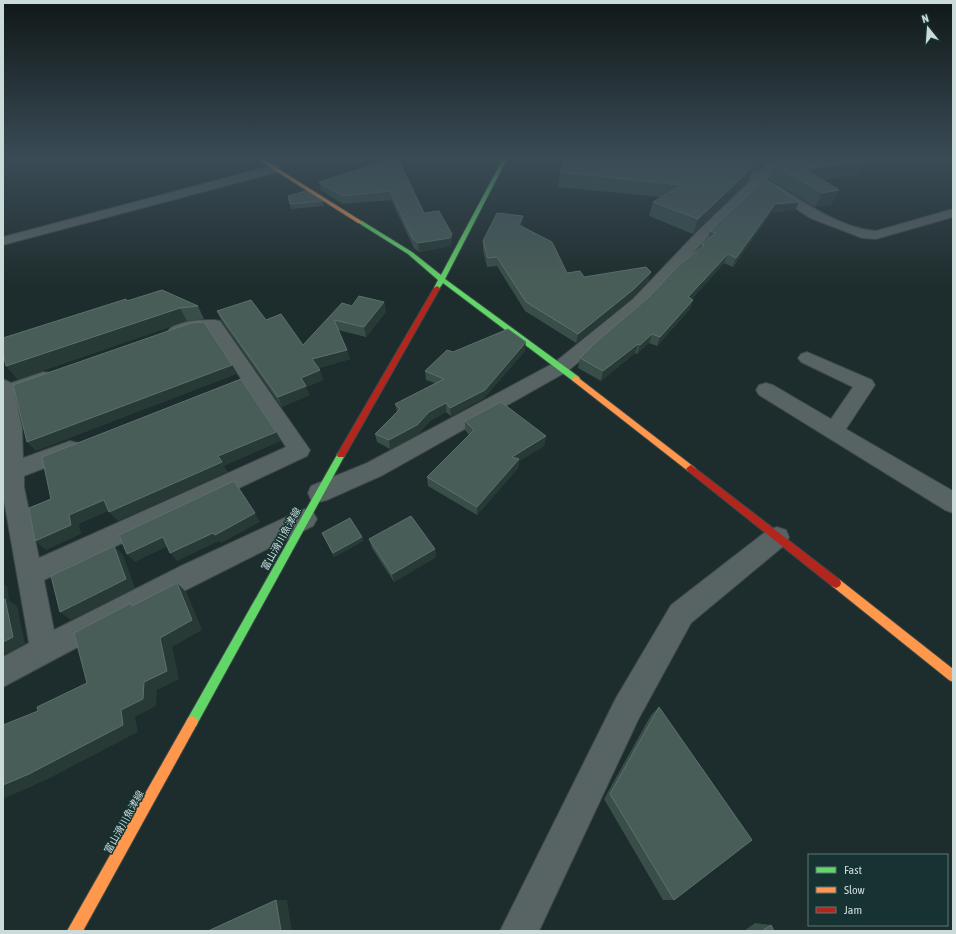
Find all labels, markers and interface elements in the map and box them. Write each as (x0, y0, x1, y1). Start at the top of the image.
north arrow (908, 8, 948, 48)
text: N (920, 12, 930, 25)
street label: 富山滑川魚津線 (259, 506, 303, 572)
street label: 富山滑川魚津線 (102, 789, 146, 855)
legend (808, 854, 948, 926)
text: Fast (844, 863, 862, 877)
text: Slow (844, 883, 865, 897)
text: Jam (844, 903, 862, 917)

